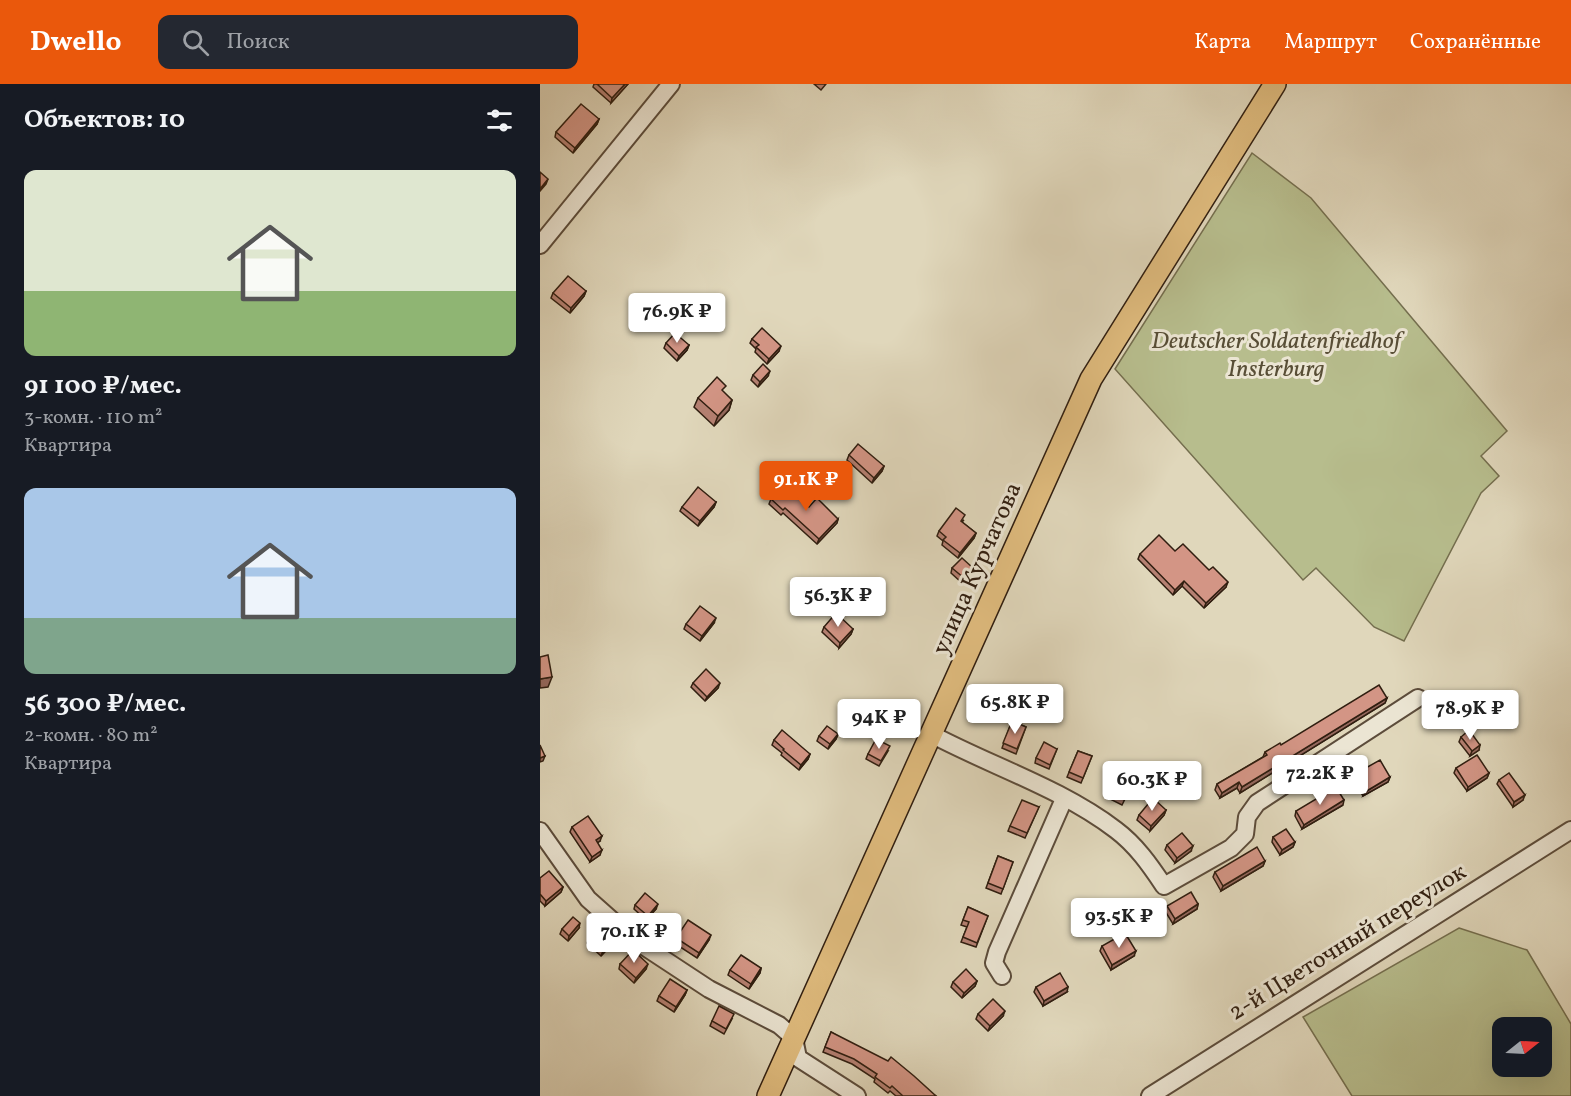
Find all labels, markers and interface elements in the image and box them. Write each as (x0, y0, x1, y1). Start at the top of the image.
search box (158, 15, 578, 69)
text: Dwello (30, 23, 122, 62)
icon: search (179, 26, 212, 59)
text: Поиск (227, 27, 290, 58)
text: Карта (1194, 28, 1251, 57)
text: Маршрут (1284, 28, 1377, 57)
text: Сохранённые (1410, 28, 1541, 57)
text: Объектов: 10 (24, 102, 185, 138)
icon: filters (483, 104, 516, 137)
icon: home (216, 209, 324, 317)
pin: 76.9K ₽ (622, 293, 732, 344)
text: 76.9K ₽ (642, 298, 712, 326)
park label: Deutscher Soldatenfriedhof Insterburg (1151, 325, 1406, 387)
text: 91 100 ₽/мес. (24, 368, 182, 404)
text: 3-комн. · 110 m² (24, 404, 163, 432)
text: Квартира (24, 432, 112, 460)
pin: 91.1K ₽ (751, 461, 861, 512)
text: 91.1K ₽ (774, 466, 839, 494)
street label: улица Курчатова (925, 477, 1031, 661)
icon: home (216, 527, 324, 635)
pin: 56.3K ₽ (783, 577, 893, 628)
text: 56.3K ₽ (804, 582, 872, 610)
pin: 65.8K ₽ (960, 684, 1070, 735)
text: 56 300 ₽/мес. (24, 686, 186, 722)
text: 65.8K ₽ (980, 689, 1050, 717)
pin: 78.9K ₽ (1415, 690, 1525, 741)
text: 78.9K ₽ (1436, 695, 1504, 723)
pin: 94K ₽ (837, 699, 921, 750)
text: 94K ₽ (851, 704, 907, 732)
text: 2-комн. · 80 m² (24, 722, 158, 750)
text: Квартира (24, 750, 112, 778)
pin: 72.2K ₽ (1265, 755, 1375, 806)
text: 72.2K ₽ (1286, 760, 1354, 788)
pin: 60.3K ₽ (1097, 761, 1207, 812)
text: 60.3K ₽ (1117, 766, 1188, 794)
street label: 2-й Цветочный переулок (1223, 856, 1474, 1030)
pin: 93.5K ₽ (1064, 898, 1174, 949)
text: 93.5K ₽ (1085, 903, 1153, 931)
pin: 70.1K ₽ (579, 913, 689, 964)
text: 70.1K ₽ (600, 918, 668, 946)
north arrow (1492, 1017, 1552, 1077)
map controls (1492, 1017, 1552, 1077)

